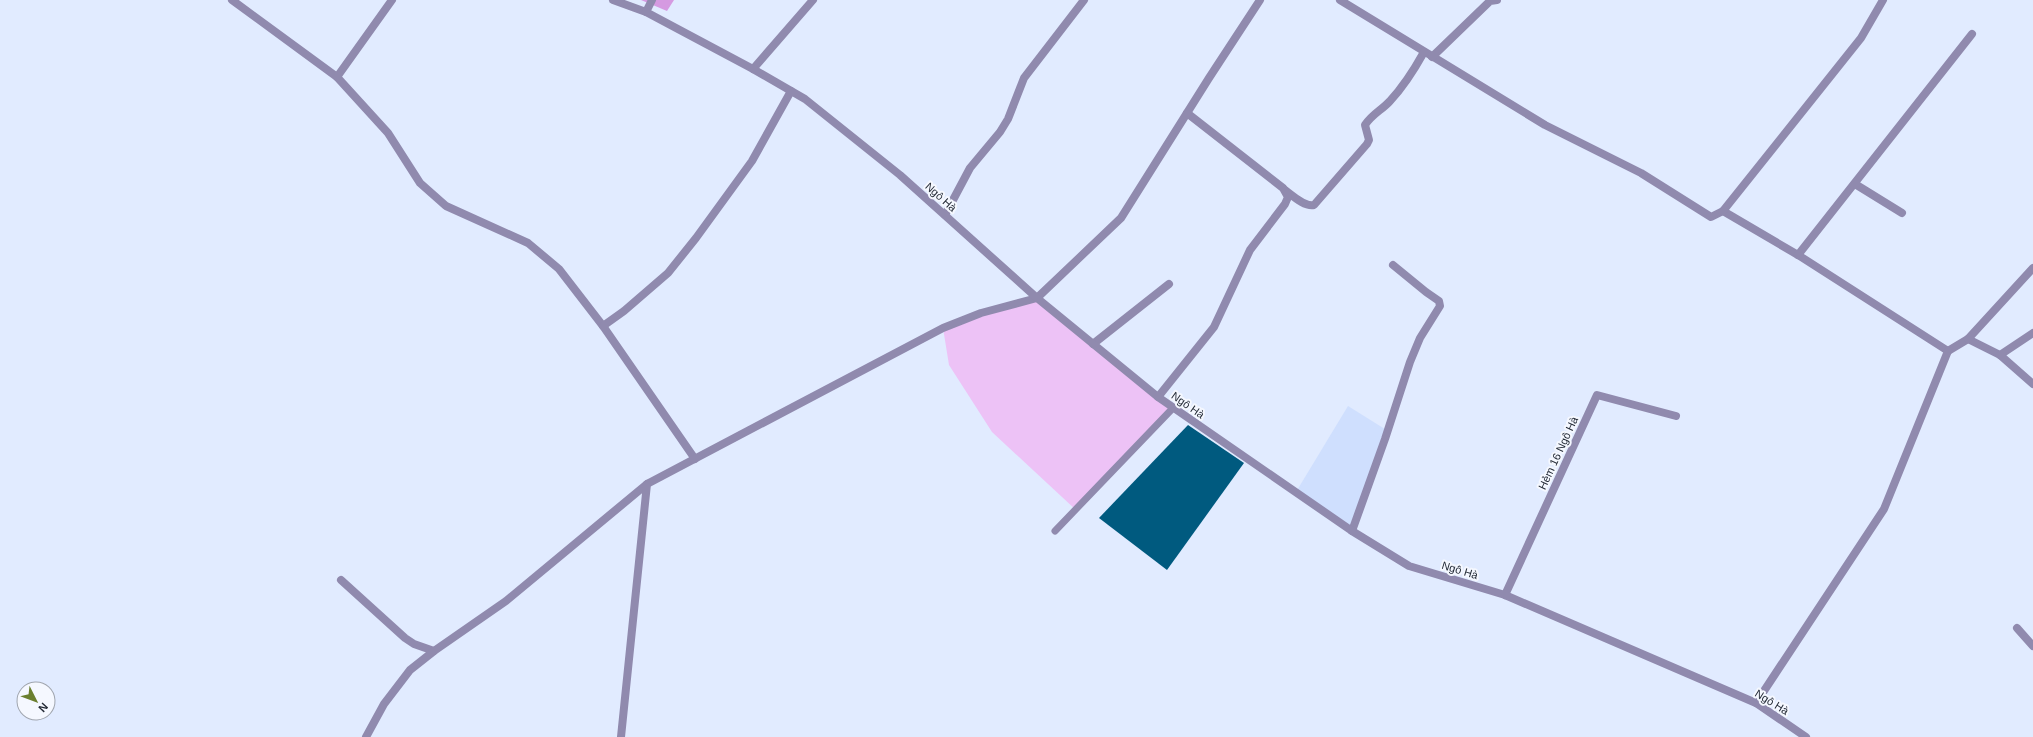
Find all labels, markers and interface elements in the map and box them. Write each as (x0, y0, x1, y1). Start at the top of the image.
street label: Ngô Hà (923, 180, 960, 215)
street label: Ngô Hà (1169, 389, 1207, 421)
street label: Hẻm 16 Ngô Hà (1536, 414, 1580, 491)
street label: Ngô Hà (1440, 559, 1480, 581)
north arrow (16, 681, 56, 721)
street label: Ngô Hà (1753, 687, 1792, 717)
text: N (36, 701, 51, 715)

